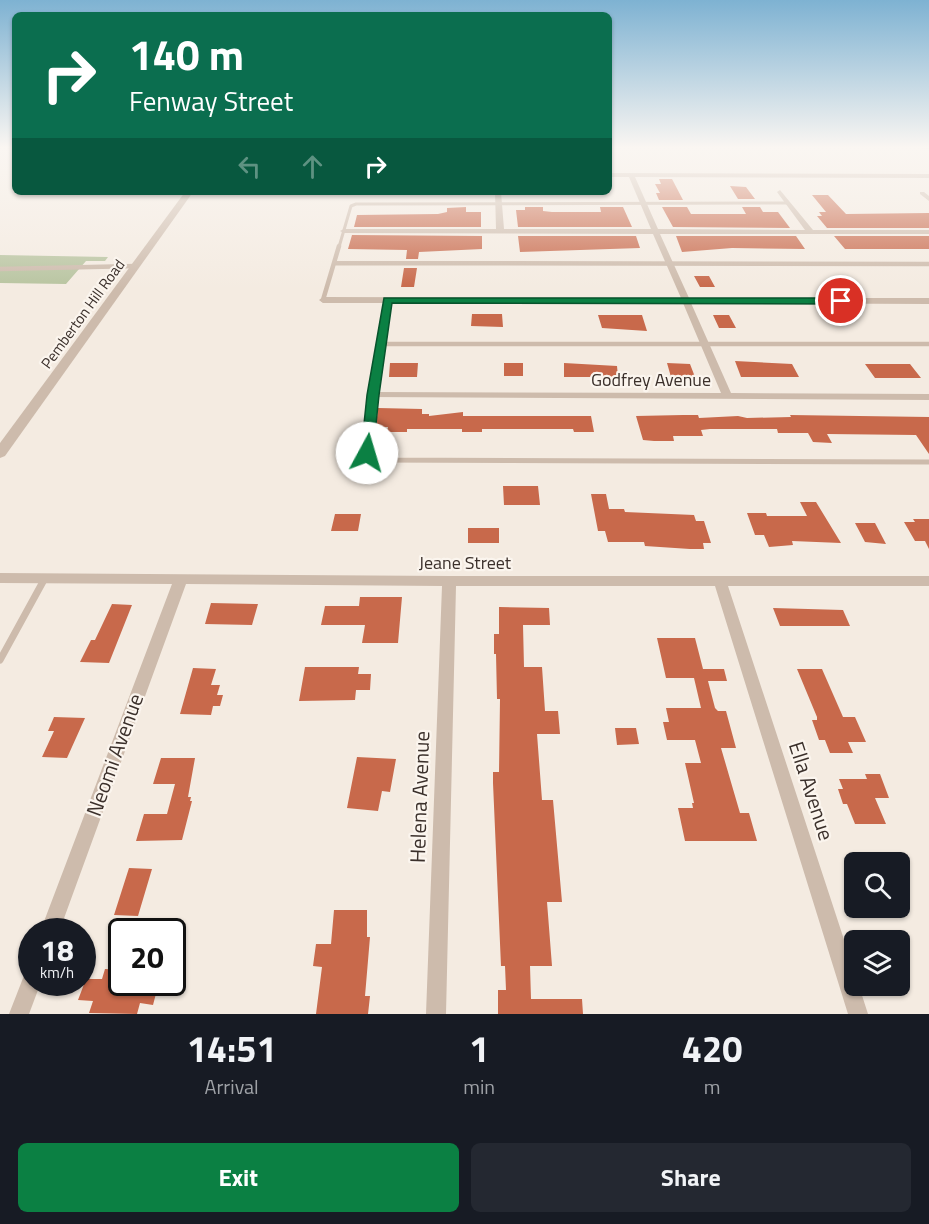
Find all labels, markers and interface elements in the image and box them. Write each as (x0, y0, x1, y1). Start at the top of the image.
text: 140 m (129, 22, 244, 86)
icon: right (30, 36, 108, 114)
text: Fenway Street (129, 80, 293, 121)
icon: left (233, 150, 266, 183)
icon: ahead (296, 150, 329, 183)
icon: right (359, 150, 392, 183)
street label: Pemberton Hill Road (35, 254, 130, 373)
pin (815, 275, 866, 326)
icon: arrive (824, 284, 857, 317)
street label: Godfrey Avenue (591, 366, 711, 393)
position arrow (335, 421, 399, 485)
street label: Jeane Street (419, 549, 512, 576)
street label: Neomi Avenue (77, 689, 151, 820)
street label: Helena Avenue (401, 730, 437, 864)
street label: Ella Avenue (781, 737, 843, 844)
map controls (844, 852, 910, 996)
button: search (844, 852, 910, 918)
speed limit sign: 20 (108, 918, 186, 996)
text: 18 (40, 927, 74, 973)
button: layers (844, 930, 910, 996)
text: km/h (40, 961, 74, 984)
text: 14:51 (187, 1021, 277, 1076)
text: 1 (469, 1021, 489, 1076)
text: 420 (682, 1021, 742, 1076)
text: Arrival (205, 1071, 259, 1102)
text: min (463, 1071, 495, 1102)
text: m (704, 1071, 720, 1102)
button: Exit (18, 1143, 459, 1212)
button: Share (471, 1143, 911, 1212)

